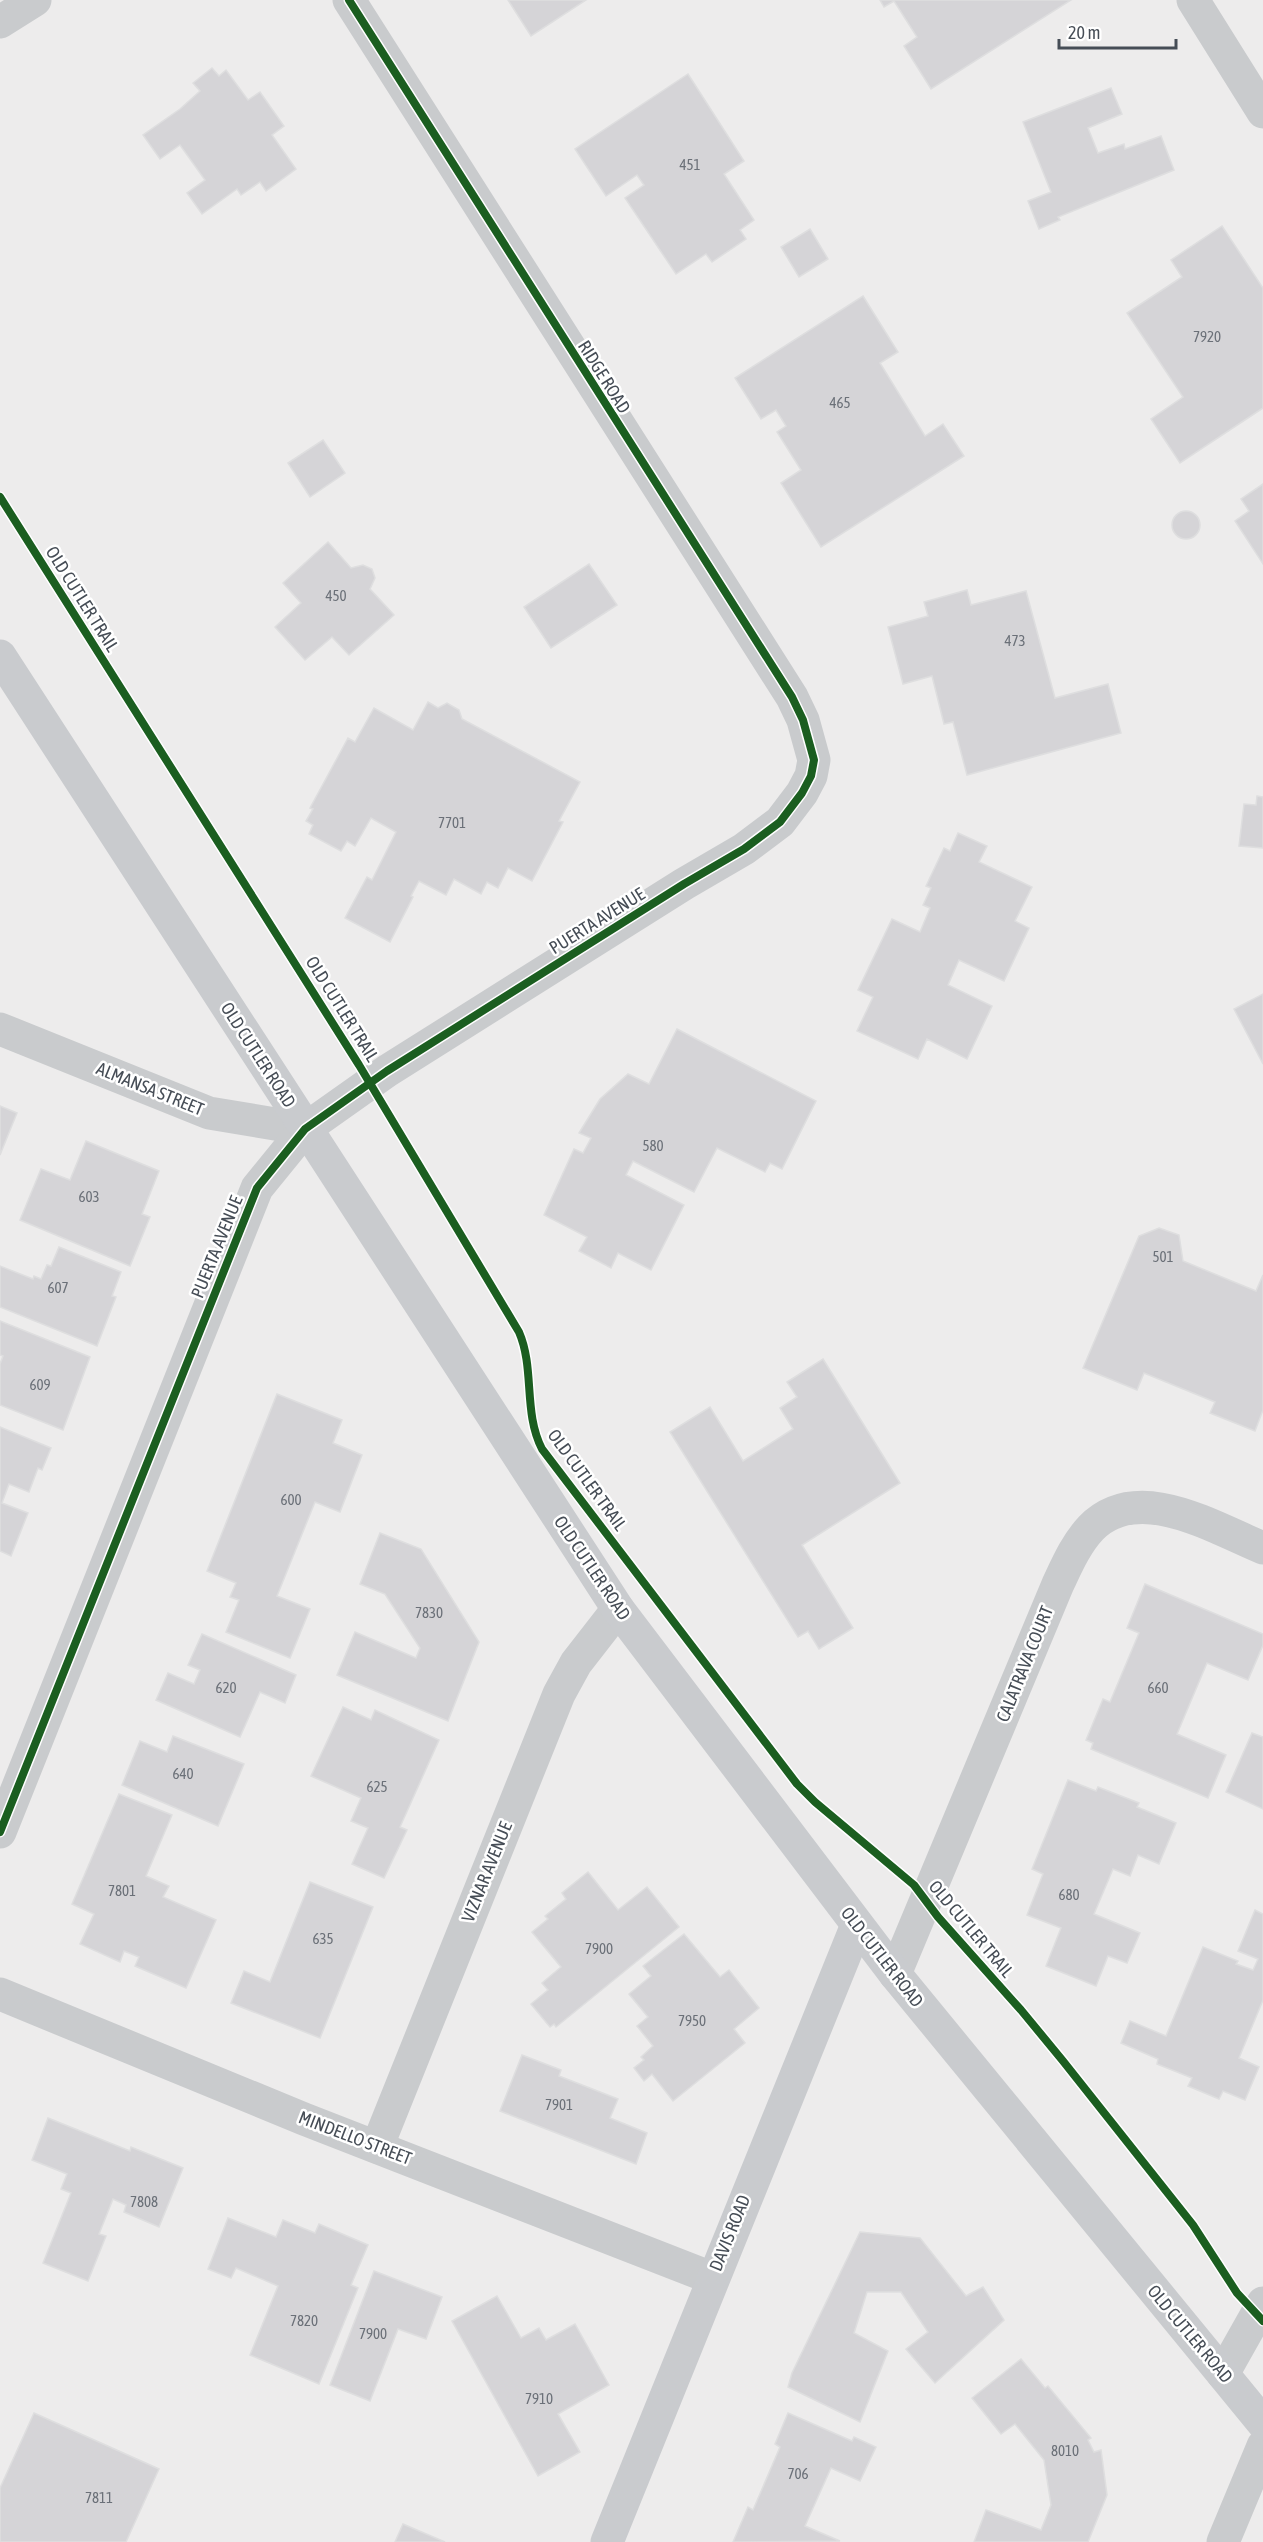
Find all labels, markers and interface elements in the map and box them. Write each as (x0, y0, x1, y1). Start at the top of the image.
scale bar (1059, 12, 1176, 50)
text: 20 m (1068, 22, 1100, 43)
house number: 451 (679, 156, 701, 173)
house number: 7920 (1193, 328, 1221, 345)
street label: RIDGE ROAD (574, 337, 635, 417)
house number: 465 (829, 394, 851, 411)
street label: OLD CUTLER TRAIL (42, 542, 123, 655)
house number: 450 (325, 587, 347, 604)
house number: 473 (1004, 632, 1026, 649)
house number: 7701 (438, 814, 466, 831)
street label: PUERTA AVENUE (545, 883, 649, 958)
street label: OLD CUTLER TRAIL (302, 952, 383, 1065)
street label: OLD CUTLER ROAD (217, 998, 300, 1111)
street label: ALMANSA STREET (93, 1057, 207, 1120)
house number: 580 (642, 1137, 664, 1154)
house number: 603 (78, 1188, 100, 1205)
street label: PUERTA AVENUE (186, 1192, 247, 1301)
house number: 501 (1152, 1248, 1174, 1265)
house number: 607 (47, 1279, 69, 1296)
house number: 609 (29, 1376, 51, 1393)
street label: OLD CUTLER TRAIL (544, 1425, 631, 1534)
house number: 600 (280, 1491, 302, 1508)
street label: OLD CUTLER ROAD (550, 1512, 635, 1624)
street label: CALATRAVA COURT (992, 1603, 1057, 1725)
house number: 7830 (415, 1604, 443, 1621)
house number: 620 (215, 1679, 237, 1696)
house number: 660 (1147, 1679, 1169, 1696)
house number: 640 (172, 1765, 194, 1782)
house number: 625 (366, 1778, 388, 1795)
street label: VIZNAR AVENUE (457, 1818, 516, 1925)
street label: OLD CUTLER TRAIL (925, 1876, 1018, 1981)
house number: 7801 (108, 1882, 136, 1899)
house number: 680 (1058, 1886, 1080, 1903)
street label: OLD CUTLER ROAD (837, 1903, 928, 2011)
house number: 635 (312, 1930, 334, 1947)
house number: 7900 (585, 1940, 613, 1957)
house number: 7950 (678, 2012, 706, 2029)
house number: 7901 (545, 2096, 573, 2113)
street label: MINDELLO STREET (296, 2106, 415, 2169)
street label: DAVIS ROAD (705, 2192, 754, 2274)
house number: 7808 (130, 2193, 158, 2210)
street label: OLD CUTLER ROAD (1143, 2281, 1237, 2387)
house number: 7820 (290, 2312, 318, 2329)
house number: 7900 (359, 2325, 387, 2342)
house number: 7910 (525, 2390, 553, 2407)
house number: 8010 (1051, 2442, 1079, 2459)
house number: 706 (787, 2465, 809, 2482)
house number: 7811 (85, 2489, 113, 2506)

